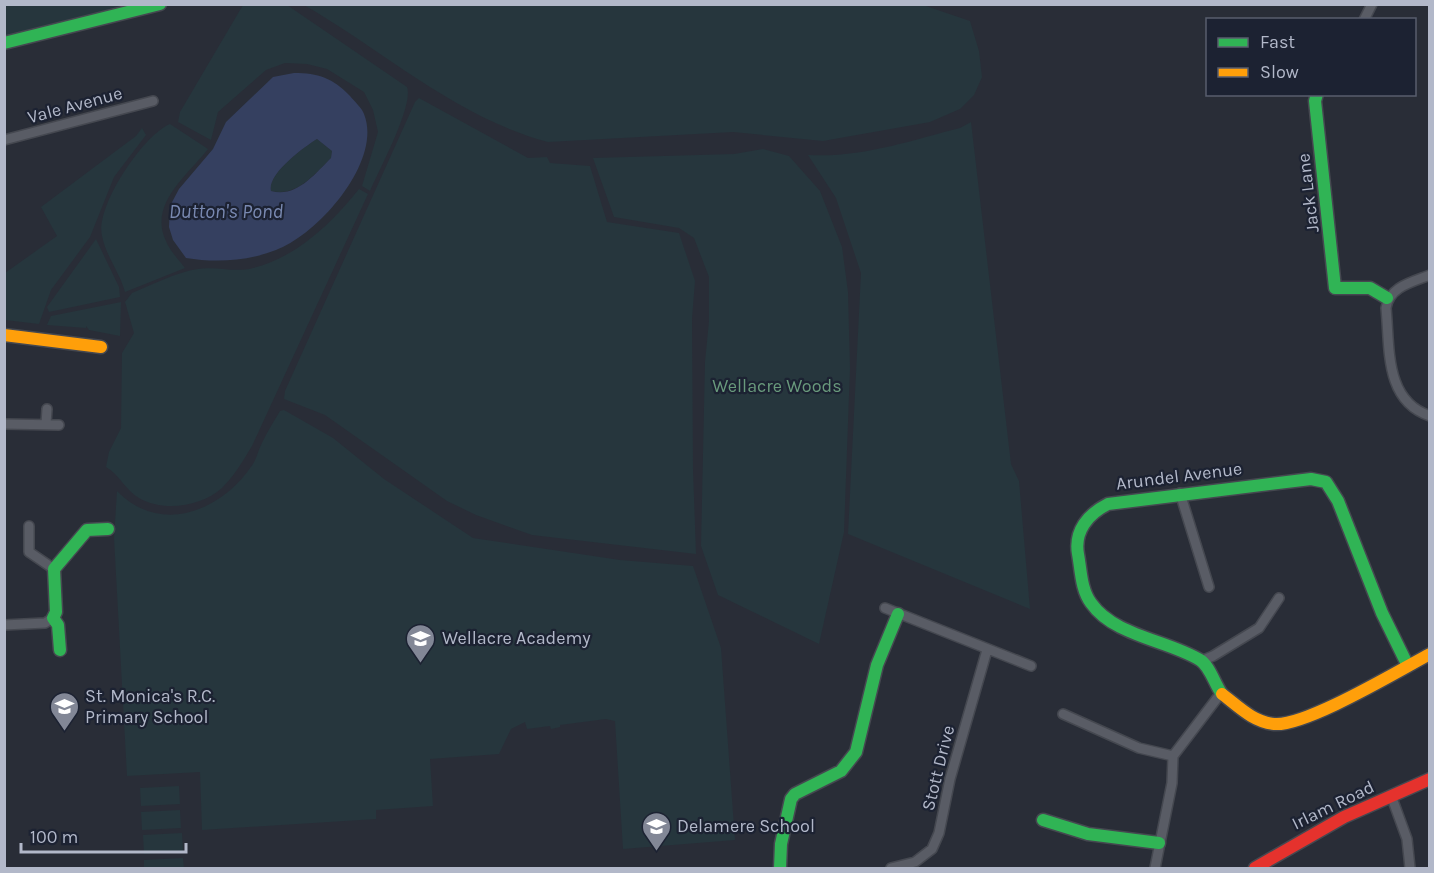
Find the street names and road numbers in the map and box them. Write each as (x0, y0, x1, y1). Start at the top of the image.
street label: Vale Avenue (25, 82, 125, 128)
street label: Jack Lane (1292, 152, 1324, 234)
street label: Arundel Avenue (1115, 457, 1243, 495)
street label: Stott Drive (917, 723, 959, 813)
street label: Irlam Road (1288, 776, 1378, 834)

